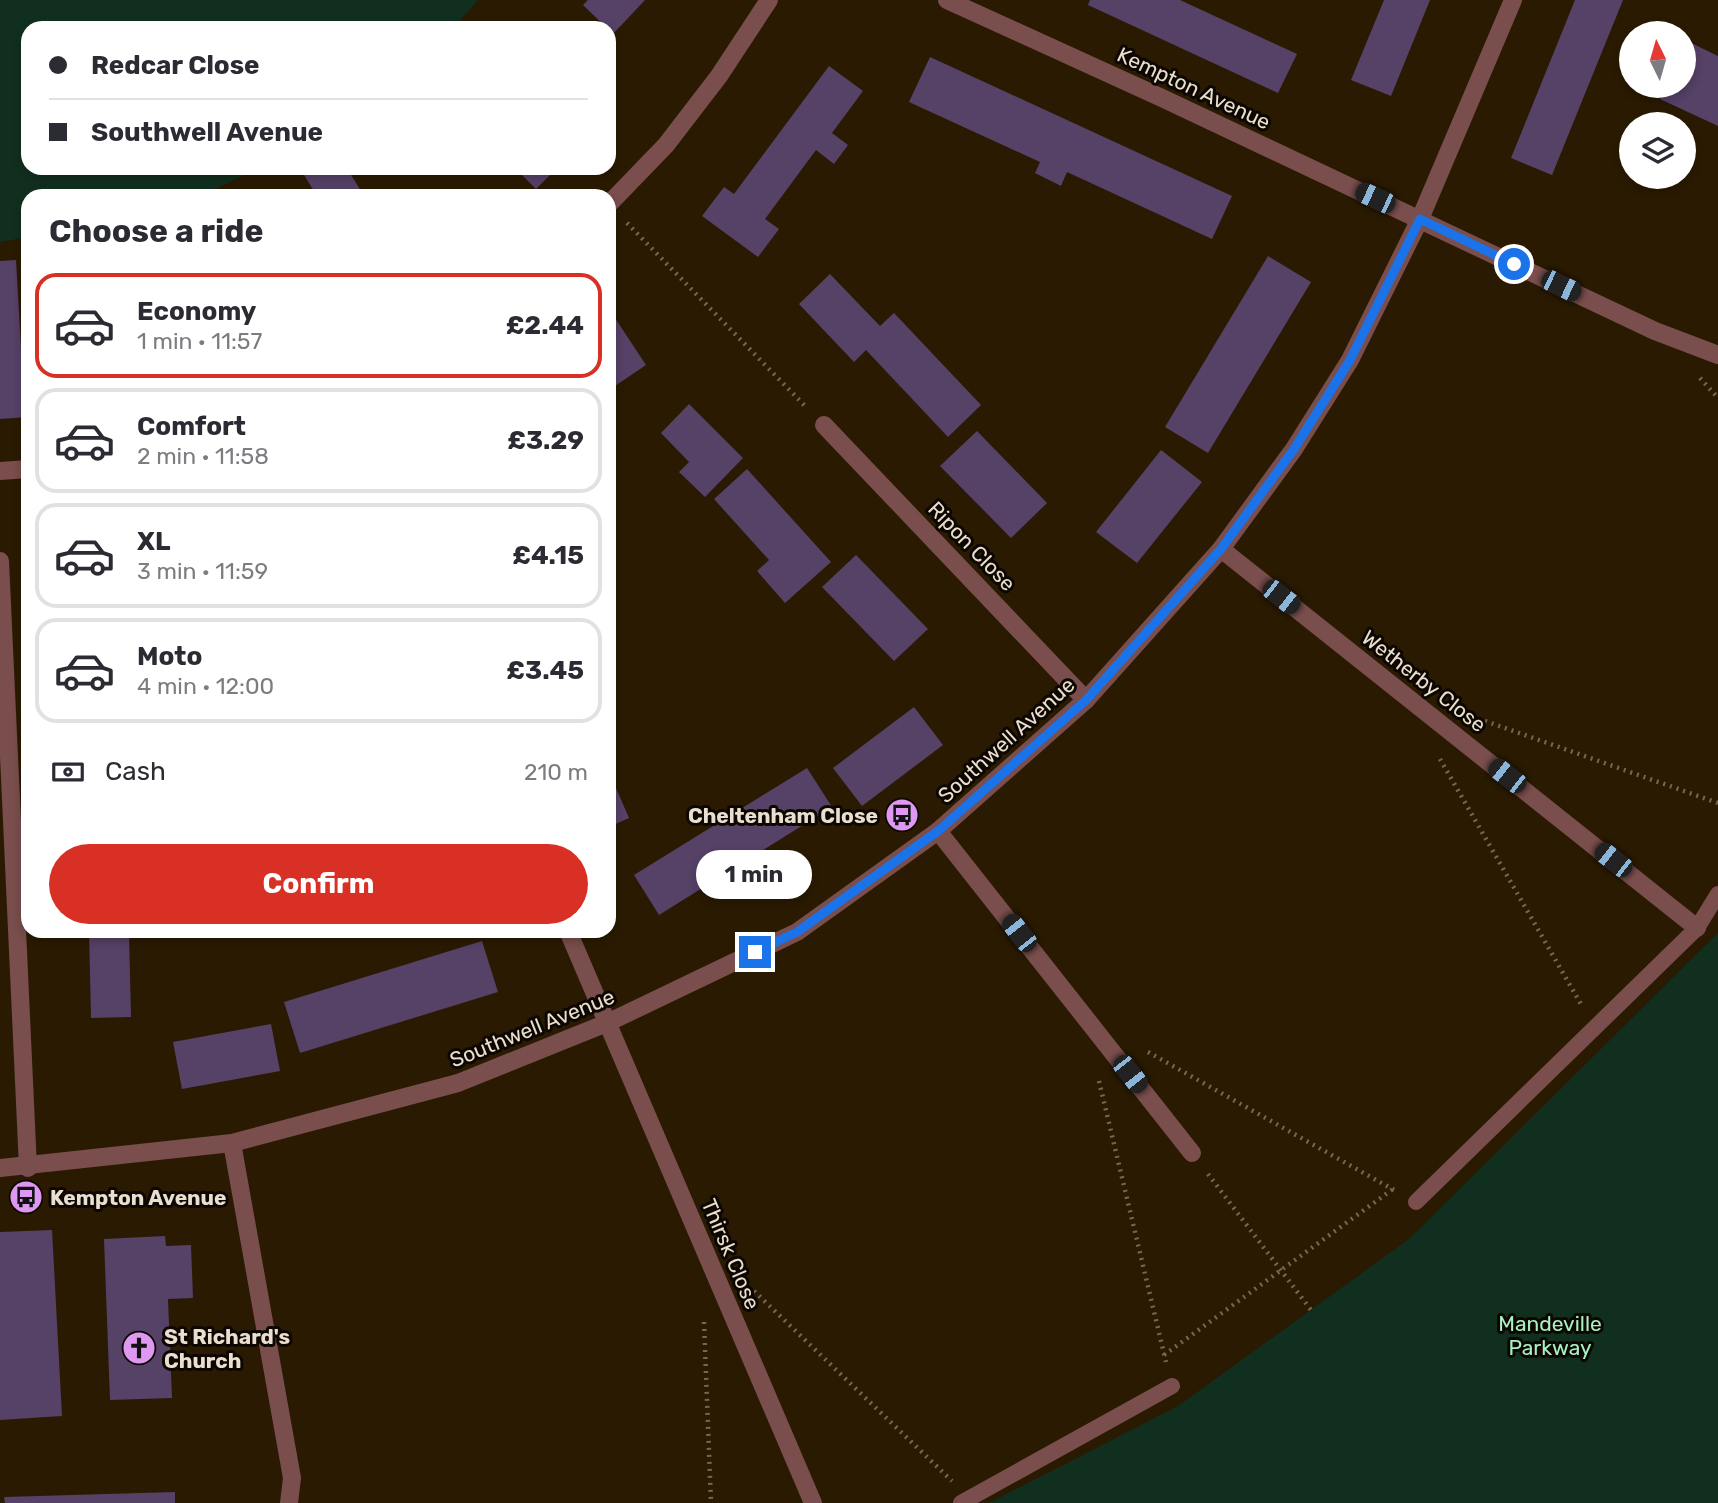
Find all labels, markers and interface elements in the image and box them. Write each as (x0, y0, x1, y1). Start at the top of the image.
north arrow (1619, 21, 1696, 98)
map controls (1619, 21, 1696, 189)
street label: Kempton Avenue (1114, 42, 1274, 134)
text: Redcar Close (91, 50, 260, 81)
button: layers (1619, 112, 1696, 189)
text: Southwell Avenue (91, 117, 323, 148)
car (1352, 180, 1399, 216)
text: Choose a ride (49, 212, 263, 250)
route start (1498, 248, 1530, 280)
car (1538, 267, 1585, 305)
icon: car (53, 294, 116, 357)
text: Economy (137, 296, 256, 327)
text: £2.44 (506, 310, 584, 341)
text: 1 min · 11:57 (137, 327, 262, 355)
icon: car (53, 409, 116, 472)
text: Comfort (137, 411, 246, 442)
text: £3.29 (507, 425, 584, 456)
text: 2 min · 11:58 (137, 442, 269, 470)
street label: Ripon Close (923, 496, 1021, 596)
icon: car (53, 524, 116, 587)
text: XL (137, 526, 170, 557)
text: £4.15 (512, 540, 584, 571)
text: 3 min · 11:59 (137, 557, 268, 585)
car (1258, 576, 1305, 618)
street label: Wetherby Close (1357, 625, 1491, 737)
icon: car (53, 639, 116, 702)
text: Moto (137, 641, 202, 672)
text: £3.45 (506, 655, 584, 686)
text: 4 min · 12:00 (137, 672, 274, 700)
street label: Southwell Avenue (933, 672, 1079, 808)
icon: cash (49, 753, 87, 791)
car (1484, 755, 1531, 797)
text: Cash (105, 756, 166, 787)
text: 210 m (524, 758, 588, 786)
bus stop icon: Cheltenham Close (883, 796, 921, 834)
place label: Cheltenham Close (688, 803, 878, 828)
car (1590, 839, 1637, 881)
button: Confirm (49, 844, 588, 924)
callout: 1 min (697, 850, 813, 900)
text: 1 min (725, 860, 783, 888)
car (998, 910, 1041, 956)
route end (739, 936, 771, 968)
street label: Southwell Avenue (446, 984, 618, 1072)
car (1109, 1051, 1152, 1097)
bus stop icon: Kempton Avenue (7, 1178, 45, 1216)
place label: Kempton Avenue (50, 1185, 227, 1210)
street label: Thirsk Close (697, 1195, 765, 1313)
park label: Mandeville Parkway (1498, 1311, 1602, 1360)
place label: St Richard's Church (164, 1324, 290, 1373)
church icon: St Richard's Church (120, 1329, 158, 1367)

